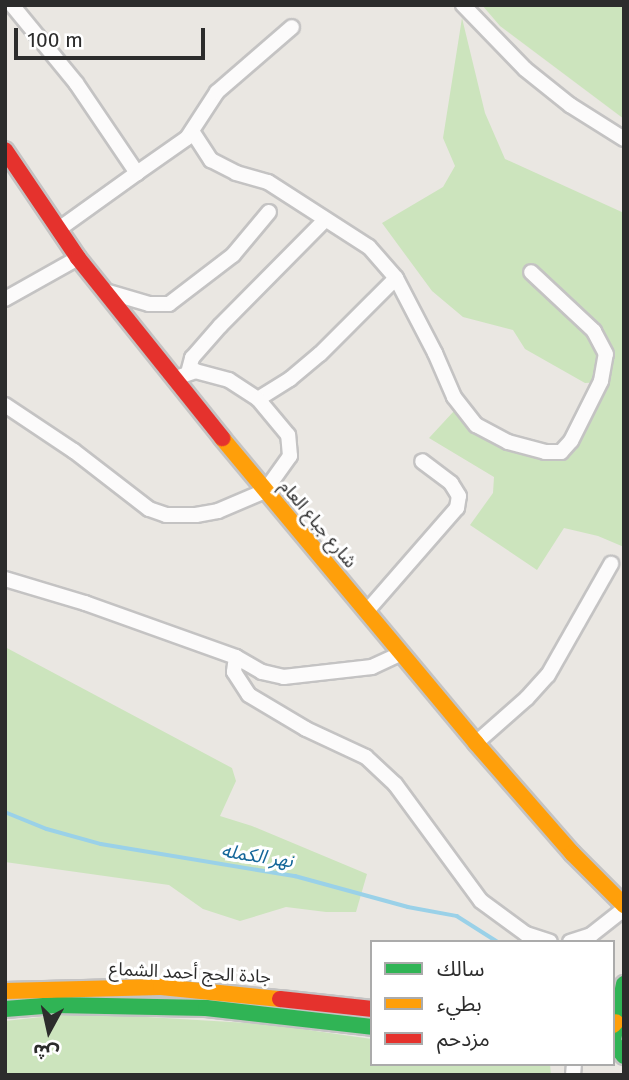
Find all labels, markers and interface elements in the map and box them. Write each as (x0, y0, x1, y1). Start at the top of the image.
scale bar (18, 14, 208, 58)
text: 100 m (27, 27, 83, 53)
street label: شارع جباع العام (275, 476, 361, 572)
water label: نهر الكمله (220, 839, 294, 873)
legend (370, 940, 615, 1066)
text: سالك (437, 956, 484, 982)
street label: جادة الحج أحمد الشماع (109, 958, 271, 988)
text: بطيء (437, 991, 482, 1017)
north arrow (14, 996, 84, 1066)
text: مزدحم (437, 1026, 490, 1052)
text: ش (32, 1039, 60, 1065)

